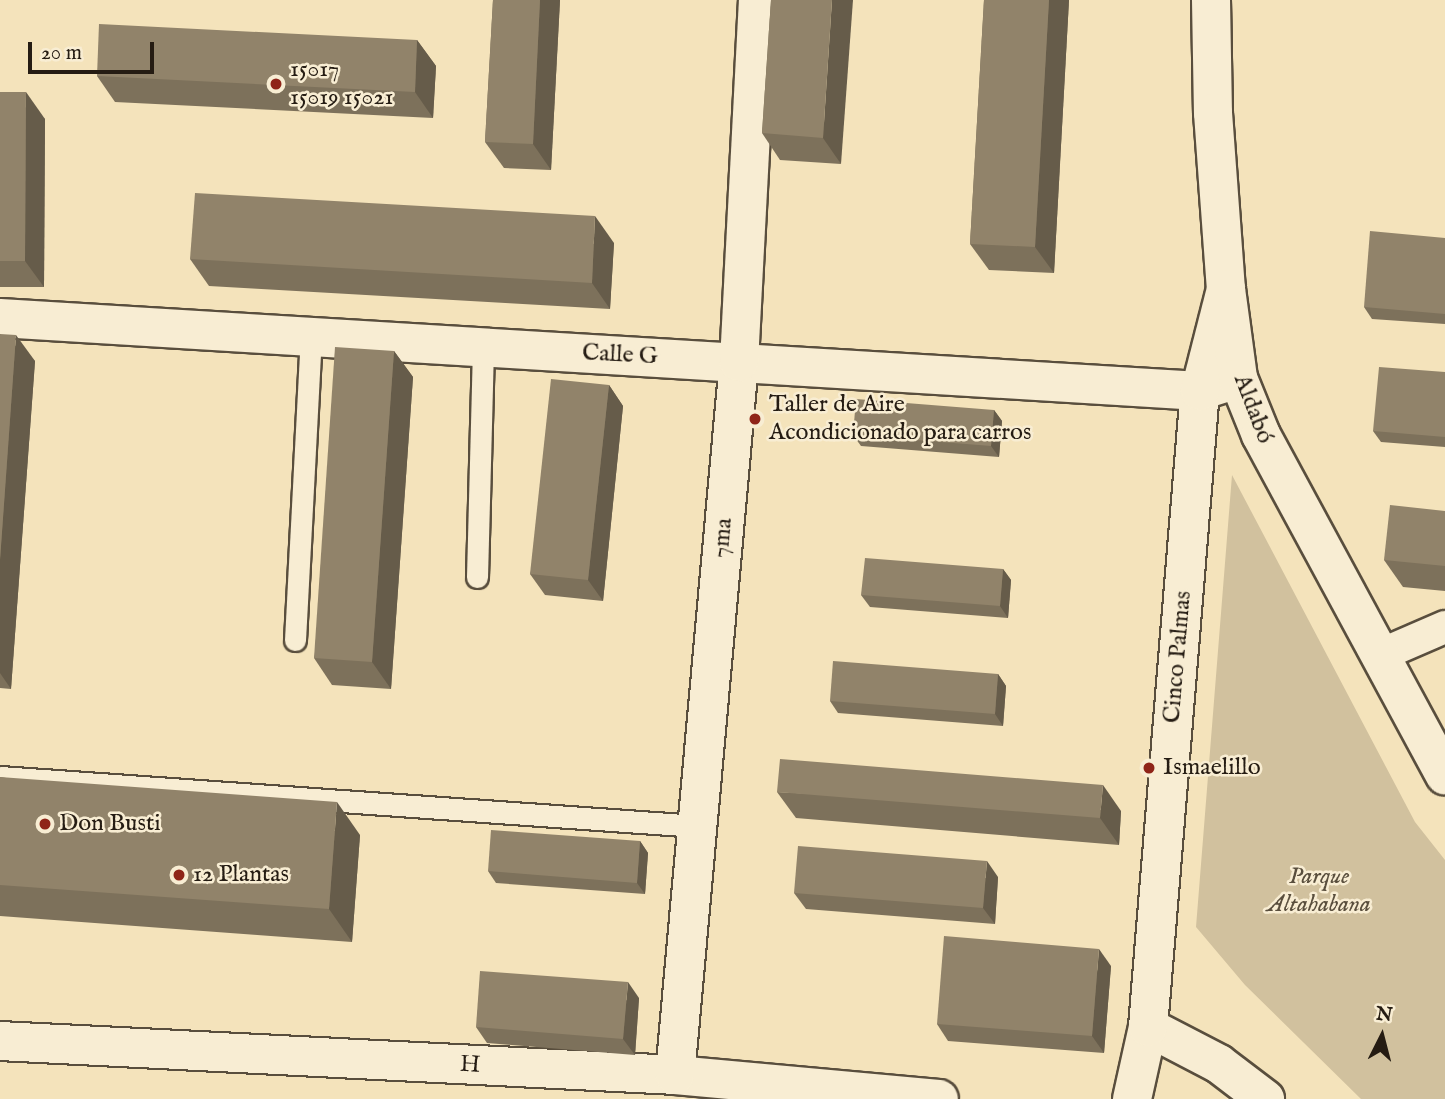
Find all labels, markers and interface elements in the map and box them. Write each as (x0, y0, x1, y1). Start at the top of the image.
scale bar (32, 28, 158, 72)
text: 20 m (41, 40, 82, 67)
place label: 15017 15019 15021 (290, 56, 393, 112)
marker: 15017 15019 15021 (268, 76, 284, 92)
street label: Calle G (581, 339, 659, 371)
street label: Aldabó (1227, 370, 1279, 448)
place label: Taller de Aire Acondicionado para carros (769, 391, 1031, 447)
marker: Taller de Aire Acondicionado para carros (747, 411, 763, 427)
street label: 7ma (707, 517, 739, 559)
street label: Cinco Palmas (1158, 590, 1198, 724)
place label: Ismaelillo (1163, 754, 1261, 782)
marker: Ismaelillo (1141, 760, 1157, 776)
place label: Don Busti (59, 810, 161, 838)
marker: Don Busti (37, 816, 53, 832)
place label: 12 Plantas (193, 861, 289, 889)
park label: Parque Altahabana (1267, 863, 1371, 919)
marker: 12 Plantas (171, 867, 187, 883)
north arrow (1347, 1001, 1417, 1071)
text: N (1375, 1002, 1394, 1028)
street label: H (459, 1050, 481, 1080)

